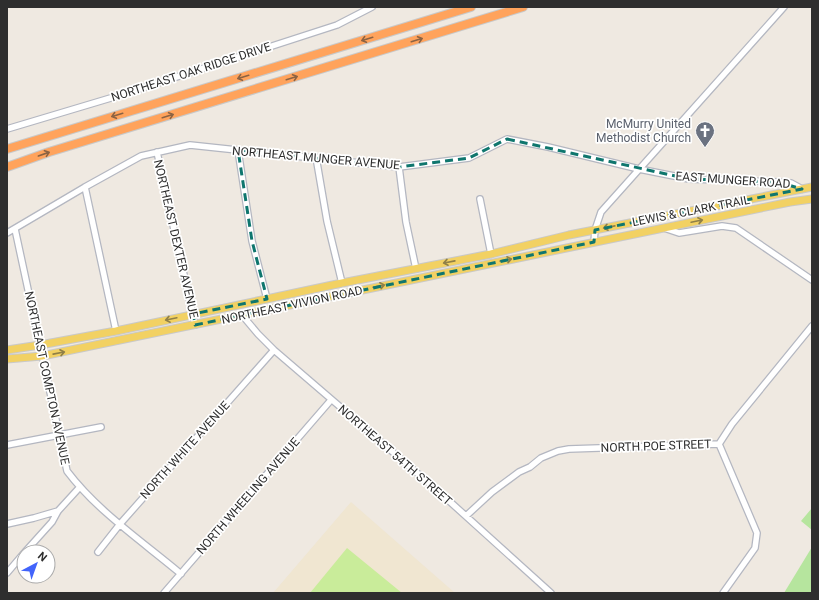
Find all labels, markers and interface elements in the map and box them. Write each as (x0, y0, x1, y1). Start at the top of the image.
one-way arrow (361, 36, 374, 43)
one-way arrow (410, 36, 423, 43)
street label: NORTHEAST OAK RIDGE DRIVE (109, 39, 273, 104)
one-way arrow (236, 74, 249, 81)
one-way arrow (286, 74, 299, 81)
one-way arrow (112, 112, 124, 120)
one-way arrow (161, 112, 174, 119)
place label: McMurry United Methodist Church (596, 117, 691, 145)
church icon: McMurry United Methodist Church (694, 120, 716, 148)
street label: NORTHEAST MUNGER AVENUE (232, 144, 401, 172)
one-way arrow (37, 150, 50, 157)
street label: NORTHEAST DEXTER AVENUE (151, 158, 201, 320)
street label: EAST MUNGER ROAD (675, 169, 791, 191)
street label: LEWIS & CLARK TRAIL (631, 193, 752, 229)
one-way arrow (690, 217, 703, 225)
one-way arrow (603, 223, 616, 231)
one-way arrow (499, 256, 512, 264)
one-way arrow (443, 258, 456, 266)
one-way arrow (372, 282, 385, 290)
street label: NORTHEAST VIVION ROAD (220, 283, 364, 327)
street label: NORTHEAST COMPTON AVENUE (22, 290, 72, 466)
one-way arrow (165, 315, 178, 323)
one-way arrow (53, 348, 66, 356)
street label: NORTH WHITE AVENUE (137, 398, 233, 502)
street label: NORTHEAST 54TH STREET (335, 402, 455, 508)
street label: NORTH WHEELING AVENUE (194, 435, 302, 557)
street label: NORTH POE STREET (600, 437, 712, 455)
north arrow (16, 544, 56, 584)
text: N (35, 549, 50, 564)

